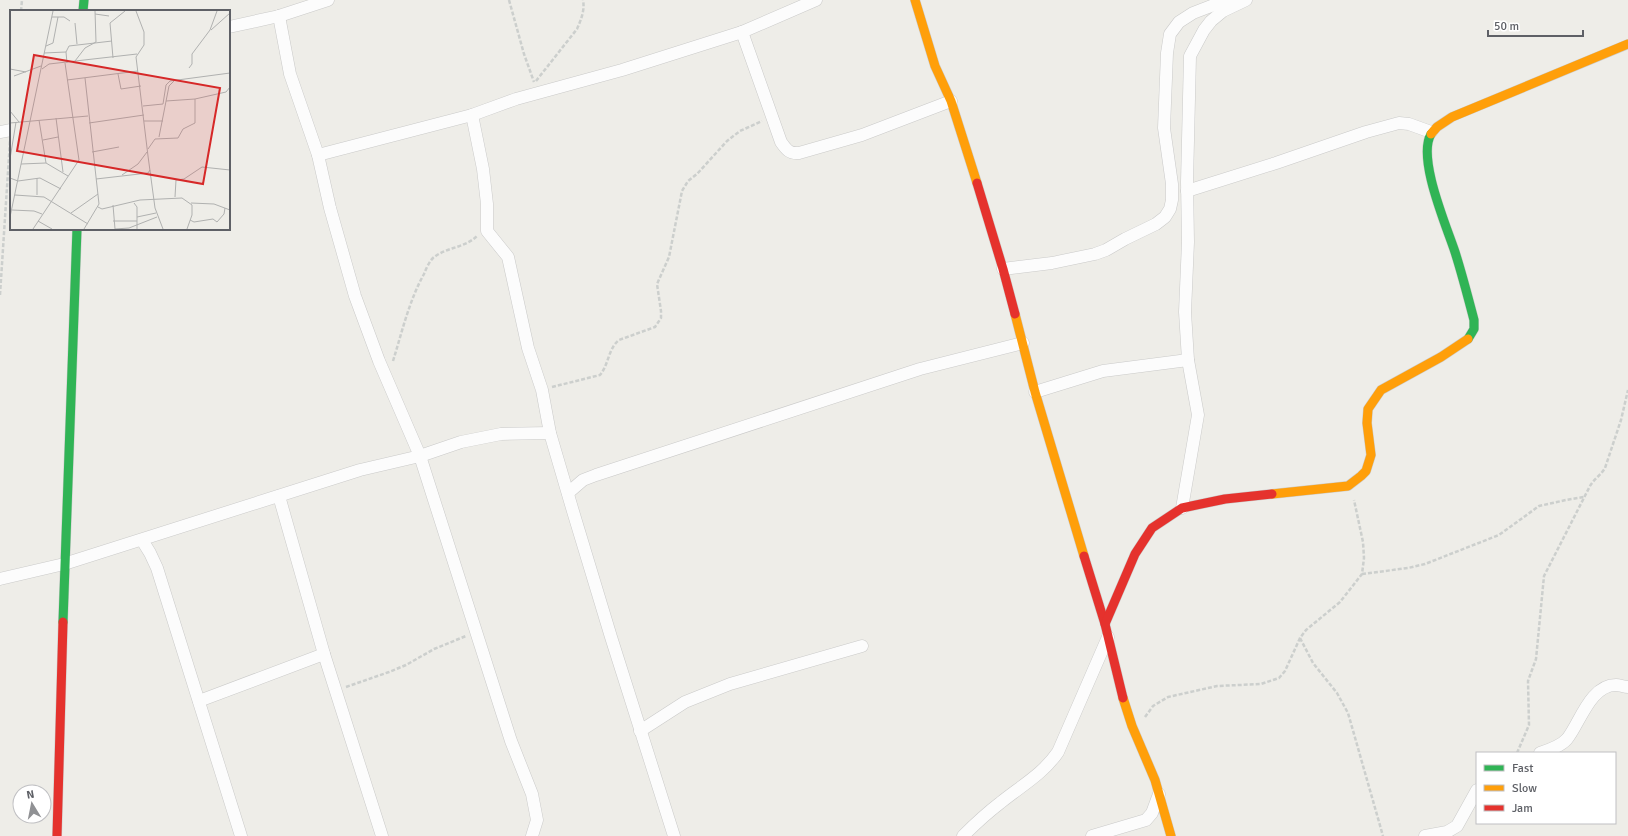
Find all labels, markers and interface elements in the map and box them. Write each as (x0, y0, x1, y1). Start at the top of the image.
inset map (10, 10, 230, 230)
scale bar (1488, 12, 1583, 38)
text: 50 m (1494, 19, 1519, 34)
legend (1476, 752, 1616, 824)
text: Fast (1512, 761, 1533, 776)
text: Slow (1512, 781, 1537, 796)
north arrow (12, 784, 52, 824)
text: N (25, 788, 35, 802)
text: Jam (1512, 801, 1533, 816)

